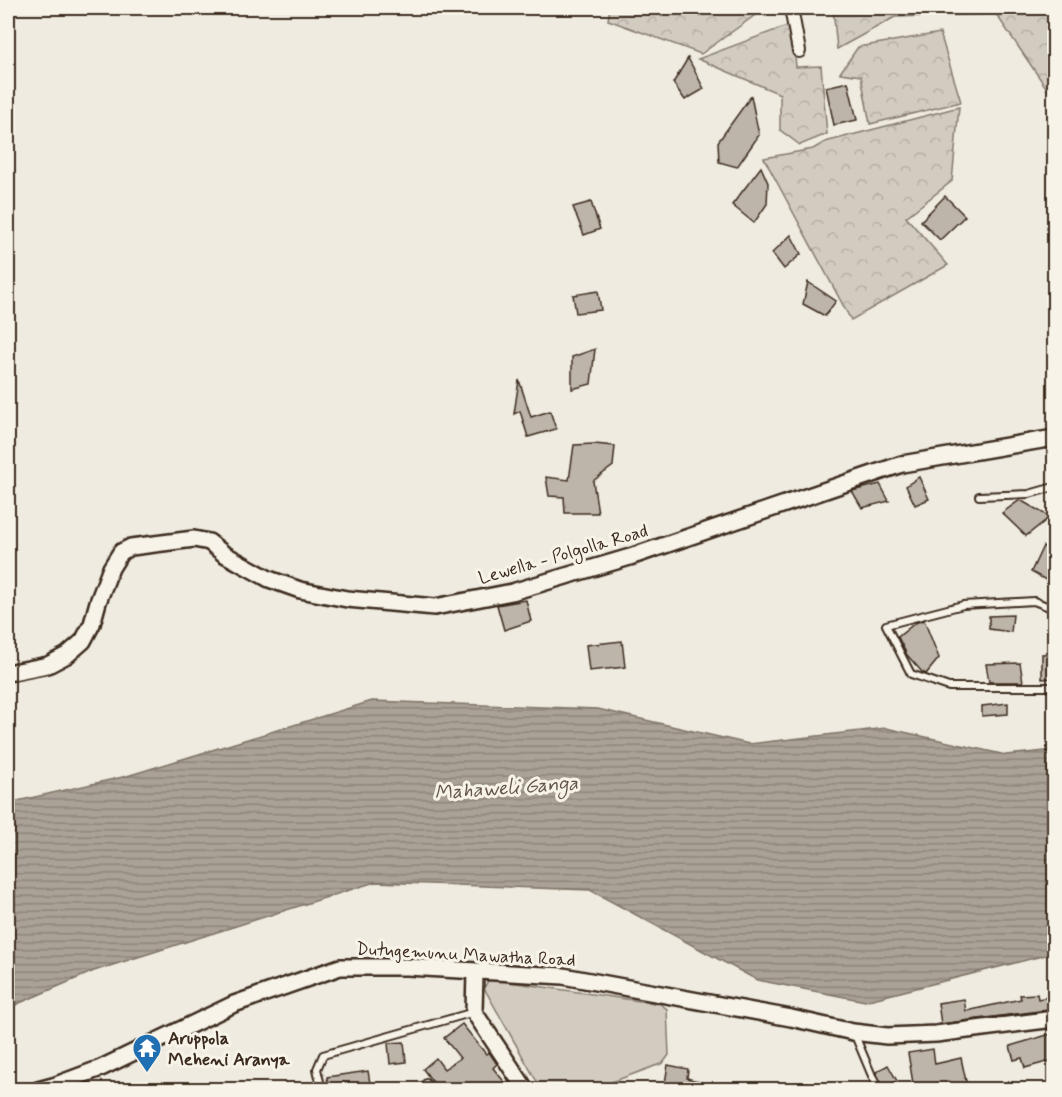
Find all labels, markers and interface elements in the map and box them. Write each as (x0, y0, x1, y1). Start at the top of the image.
street label: Lewella - Polgolla Road (476, 519, 651, 592)
water label: Mahaweli Ganga (433, 770, 579, 809)
street label: Dutugemunu Mawatha Road (356, 937, 576, 973)
place label: Aruppola Meheni Aranya (168, 1027, 291, 1072)
temple icon: Aruppola Meheni Aranya (131, 1032, 163, 1074)

